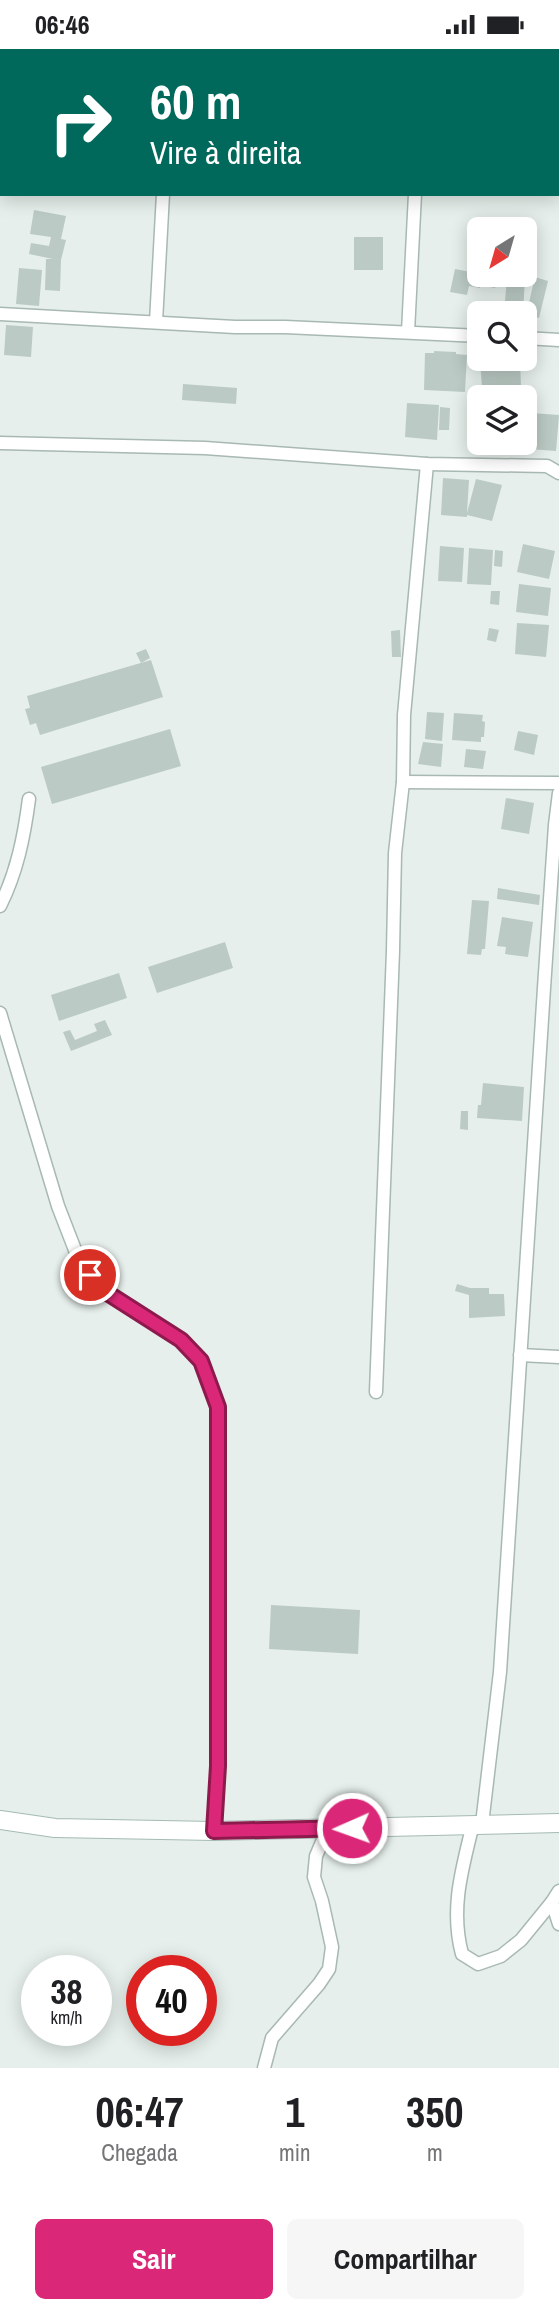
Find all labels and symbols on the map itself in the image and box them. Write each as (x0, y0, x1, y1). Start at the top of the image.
north arrow (467, 217, 537, 287)
pin (60, 1245, 120, 1305)
position arrow (315, 1791, 389, 1865)
speed limit sign: 40 (126, 1955, 217, 2046)

